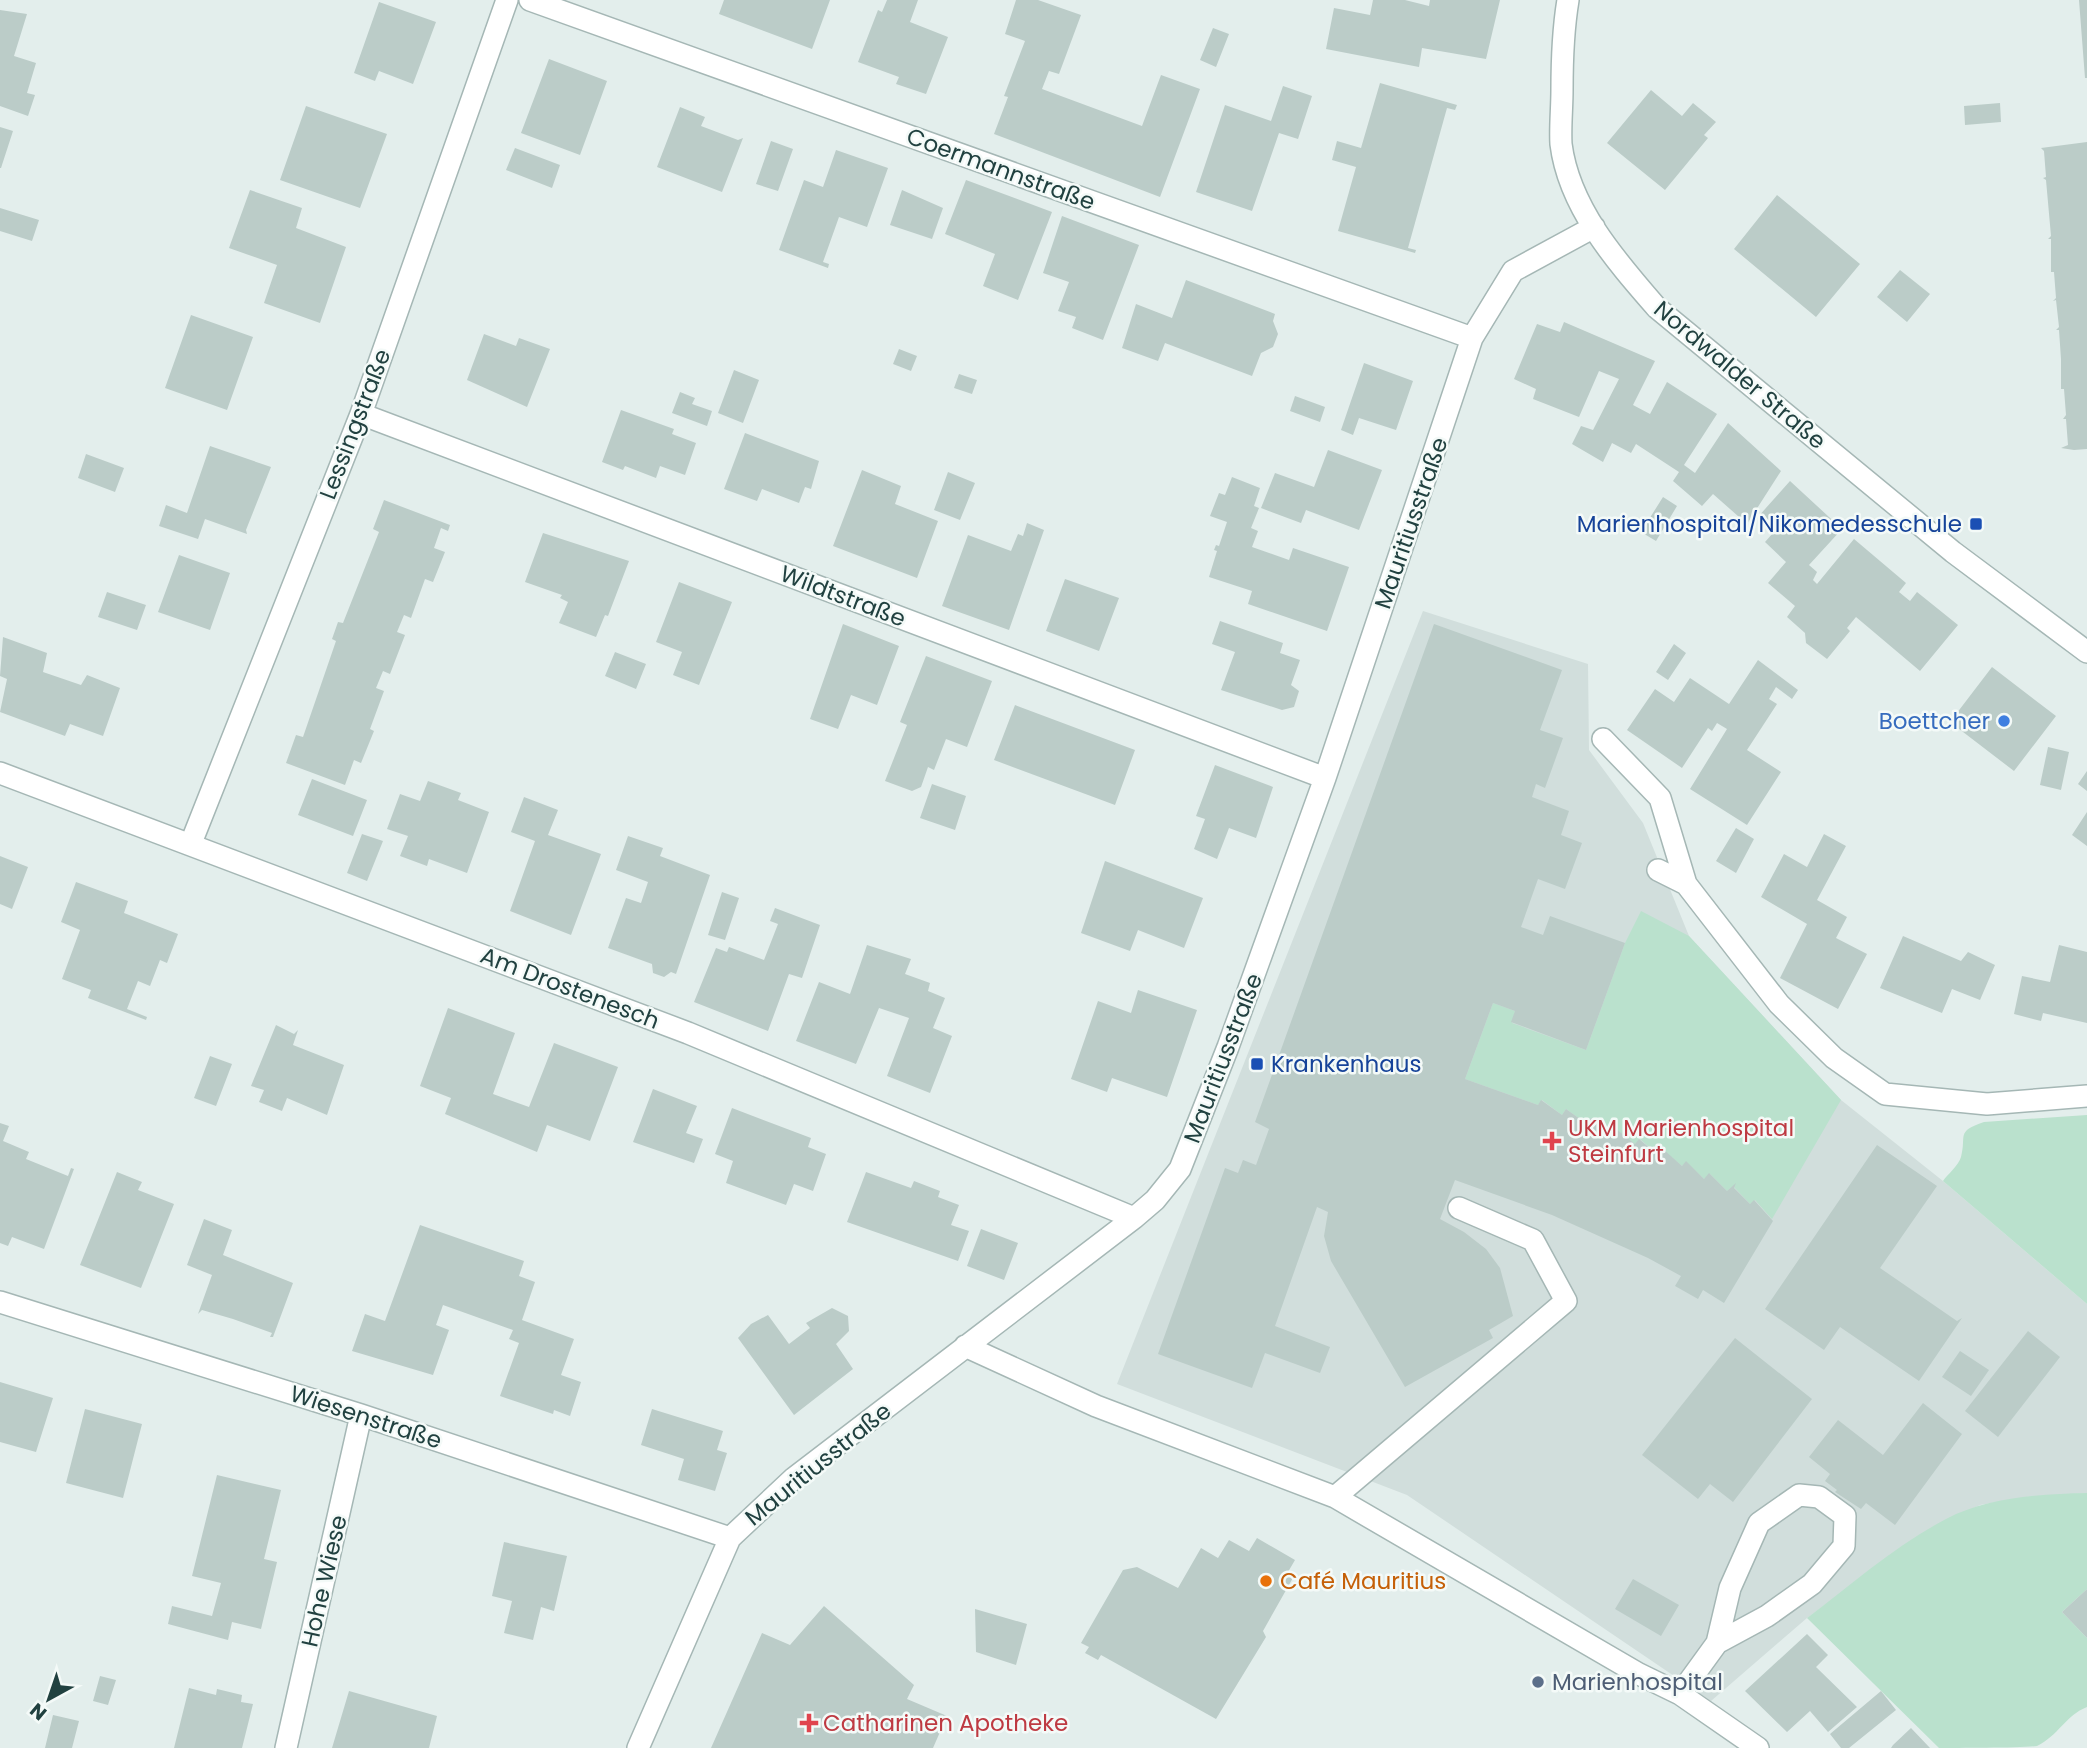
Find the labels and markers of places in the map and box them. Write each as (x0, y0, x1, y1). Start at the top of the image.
place label: Marienhospital/Nikomedesschule (1577, 508, 1962, 540)
marker: Marienhospital/Nikomedesschule (1968, 516, 1984, 532)
place label: Boettcher (1879, 705, 1990, 737)
marker: Boettcher (1996, 713, 2012, 729)
place label: Krankenhaus (1271, 1048, 1421, 1080)
marker: Krankenhaus (1249, 1056, 1265, 1072)
place label: UKM Marienhospital Steinfurt (1568, 1112, 1794, 1170)
marker: UKM Marienhospital Steinfurt (1542, 1131, 1562, 1151)
place label: Café Mauritius (1280, 1565, 1446, 1597)
marker: Café Mauritius (1258, 1573, 1274, 1589)
place label: Marienhospital (1552, 1666, 1723, 1698)
marker: Marienhospital (1530, 1674, 1546, 1690)
place label: Catharinen Apotheke (823, 1707, 1068, 1739)
marker: Catharinen Apotheke (801, 1715, 817, 1731)

